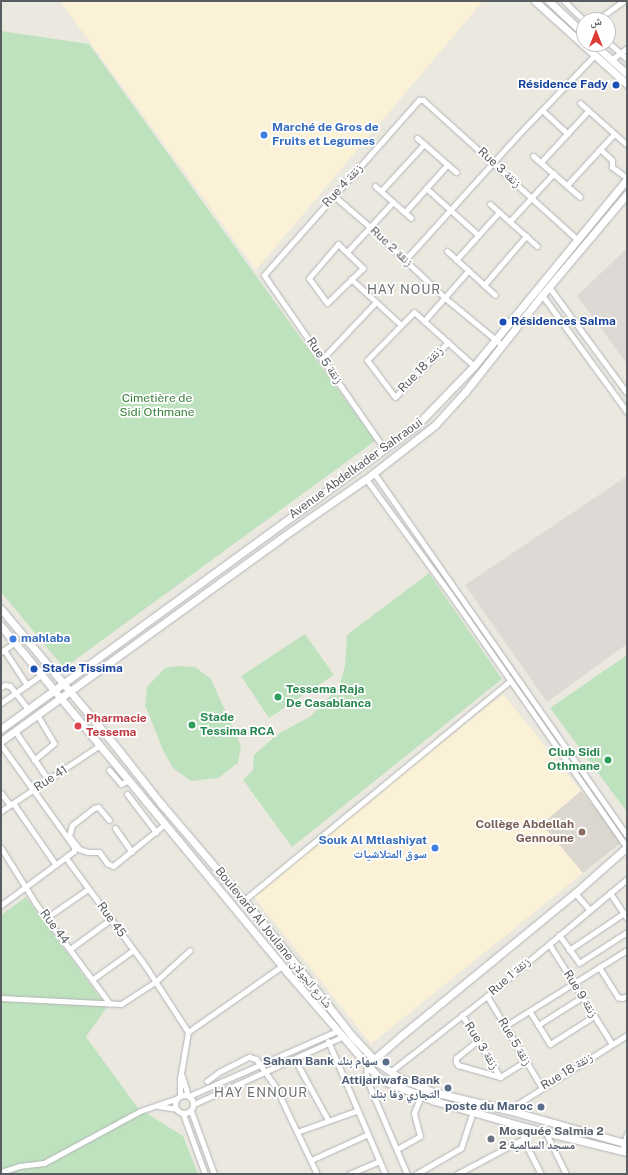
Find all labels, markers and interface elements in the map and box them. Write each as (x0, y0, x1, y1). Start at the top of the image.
north arrow (576, 12, 616, 52)
text: ش (590, 15, 602, 27)
place label: Résidence Fady (518, 78, 608, 92)
marker: Résidence Fady (611, 80, 621, 90)
place label: Marché de Gros de Fruits et Legumes (272, 121, 379, 149)
marker: Marché de Gros de Fruits et Legumes (259, 130, 269, 140)
street label: Rue 3 زنقة (474, 145, 524, 191)
street label: Rue 4 زنقة (320, 161, 366, 211)
street label: Rue 2 زنقة (367, 224, 415, 270)
district label: HAY NOUR (367, 282, 441, 298)
place label: Résidences Salma (511, 315, 616, 329)
marker: Résidences Salma (498, 317, 508, 327)
street label: Rue 5 زنقة (303, 335, 345, 387)
street label: Rue 18 زنقة (396, 344, 446, 396)
park label: Cimetière de Sidi Othmane (119, 392, 195, 420)
street label: Avenue Abdelkader Sahraoui (286, 416, 426, 522)
place label: mahlaba (21, 632, 70, 646)
marker: mahlaba (8, 634, 18, 644)
place label: Stade Tissima (42, 662, 123, 676)
marker: Stade Tissima (29, 664, 39, 674)
place label: Tessema Raja De Casablanca (286, 683, 371, 711)
marker: Tessema Raja De Casablanca (273, 692, 283, 702)
place label: Stade Tessima RCA (200, 711, 275, 739)
place label: Pharmacie Tessema (86, 712, 147, 740)
marker: Stade Tessima RCA (187, 720, 197, 730)
marker: Pharmacie Tessema (73, 721, 83, 731)
place label: Club Sidi Othmane (547, 746, 600, 774)
marker: Club Sidi Othmane (603, 755, 613, 765)
street label: Rue 41 (32, 763, 70, 795)
place label: Collège Abdellah Gennoune (475, 818, 574, 846)
marker: Collège Abdellah Gennoune (577, 827, 587, 837)
place label: Souk Al Mtlashiyat سوق المتلاشيات (318, 834, 427, 862)
marker: Souk Al Mtlashiyat سوق المتلاشيات (430, 843, 440, 853)
street label: Boulevard Al Joulane شارع الجولان (212, 864, 334, 1012)
street label: Rue 45 (93, 900, 129, 940)
street label: Rue 44 (36, 907, 72, 947)
street label: Rue 1 زنقة (486, 955, 534, 999)
street label: Rue 9 زنقة (560, 968, 600, 1020)
street label: Rue 5 زنقة (494, 1015, 534, 1069)
street label: Rue 3 زنقة (461, 1020, 501, 1072)
street label: Rue 18 زنقة (538, 1050, 596, 1094)
place label: Saham Bank سهام بنك (263, 1055, 378, 1069)
marker: Saham Bank سهام بنك (381, 1057, 391, 1067)
place label: Attijariwafa Bank التجاري وفا بنك (341, 1074, 440, 1102)
marker: Attijariwafa Bank التجاري وفا بنك (443, 1083, 453, 1093)
district label: HAY ENNOUR (214, 1085, 308, 1101)
place label: poste du Maroc (445, 1100, 533, 1114)
marker: poste du Maroc (536, 1102, 546, 1112)
place label: Mosquée Salmia 2 مسجد السالمية 2 (499, 1125, 604, 1153)
marker: Mosquée Salmia 2 مسجد السالمية 2 (486, 1134, 496, 1144)

